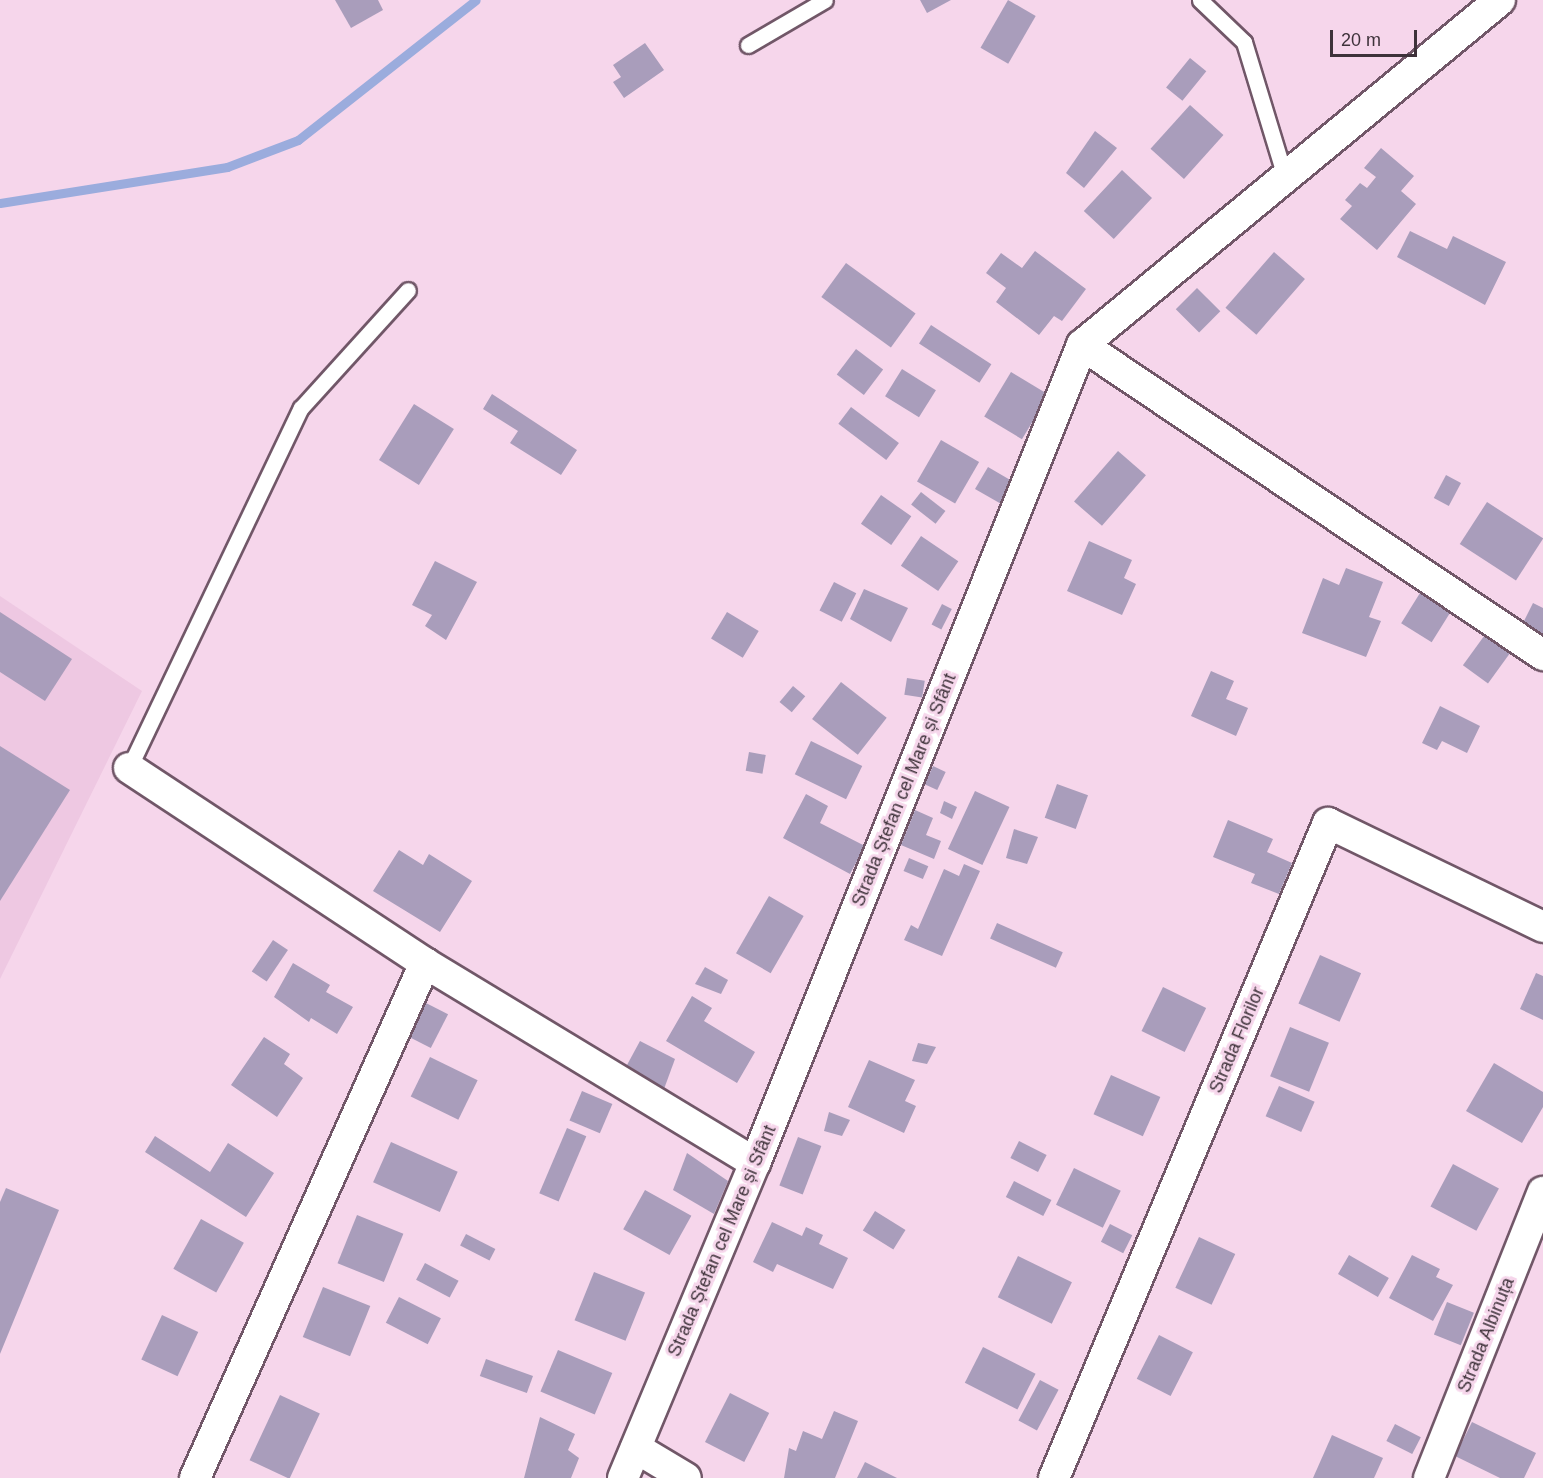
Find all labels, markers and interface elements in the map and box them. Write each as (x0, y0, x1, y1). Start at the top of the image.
scale bar (1333, 18, 1420, 56)
text: 20 m (1341, 30, 1381, 50)
street label: Strada Ștefan cel Mare și Sfânt (847, 670, 961, 910)
street label: Strada Florilor (1205, 984, 1269, 1096)
street label: Strada Ștefan cel Mare și Sfânt (663, 1122, 781, 1360)
street label: Strada Albinuța (1453, 1274, 1519, 1396)

